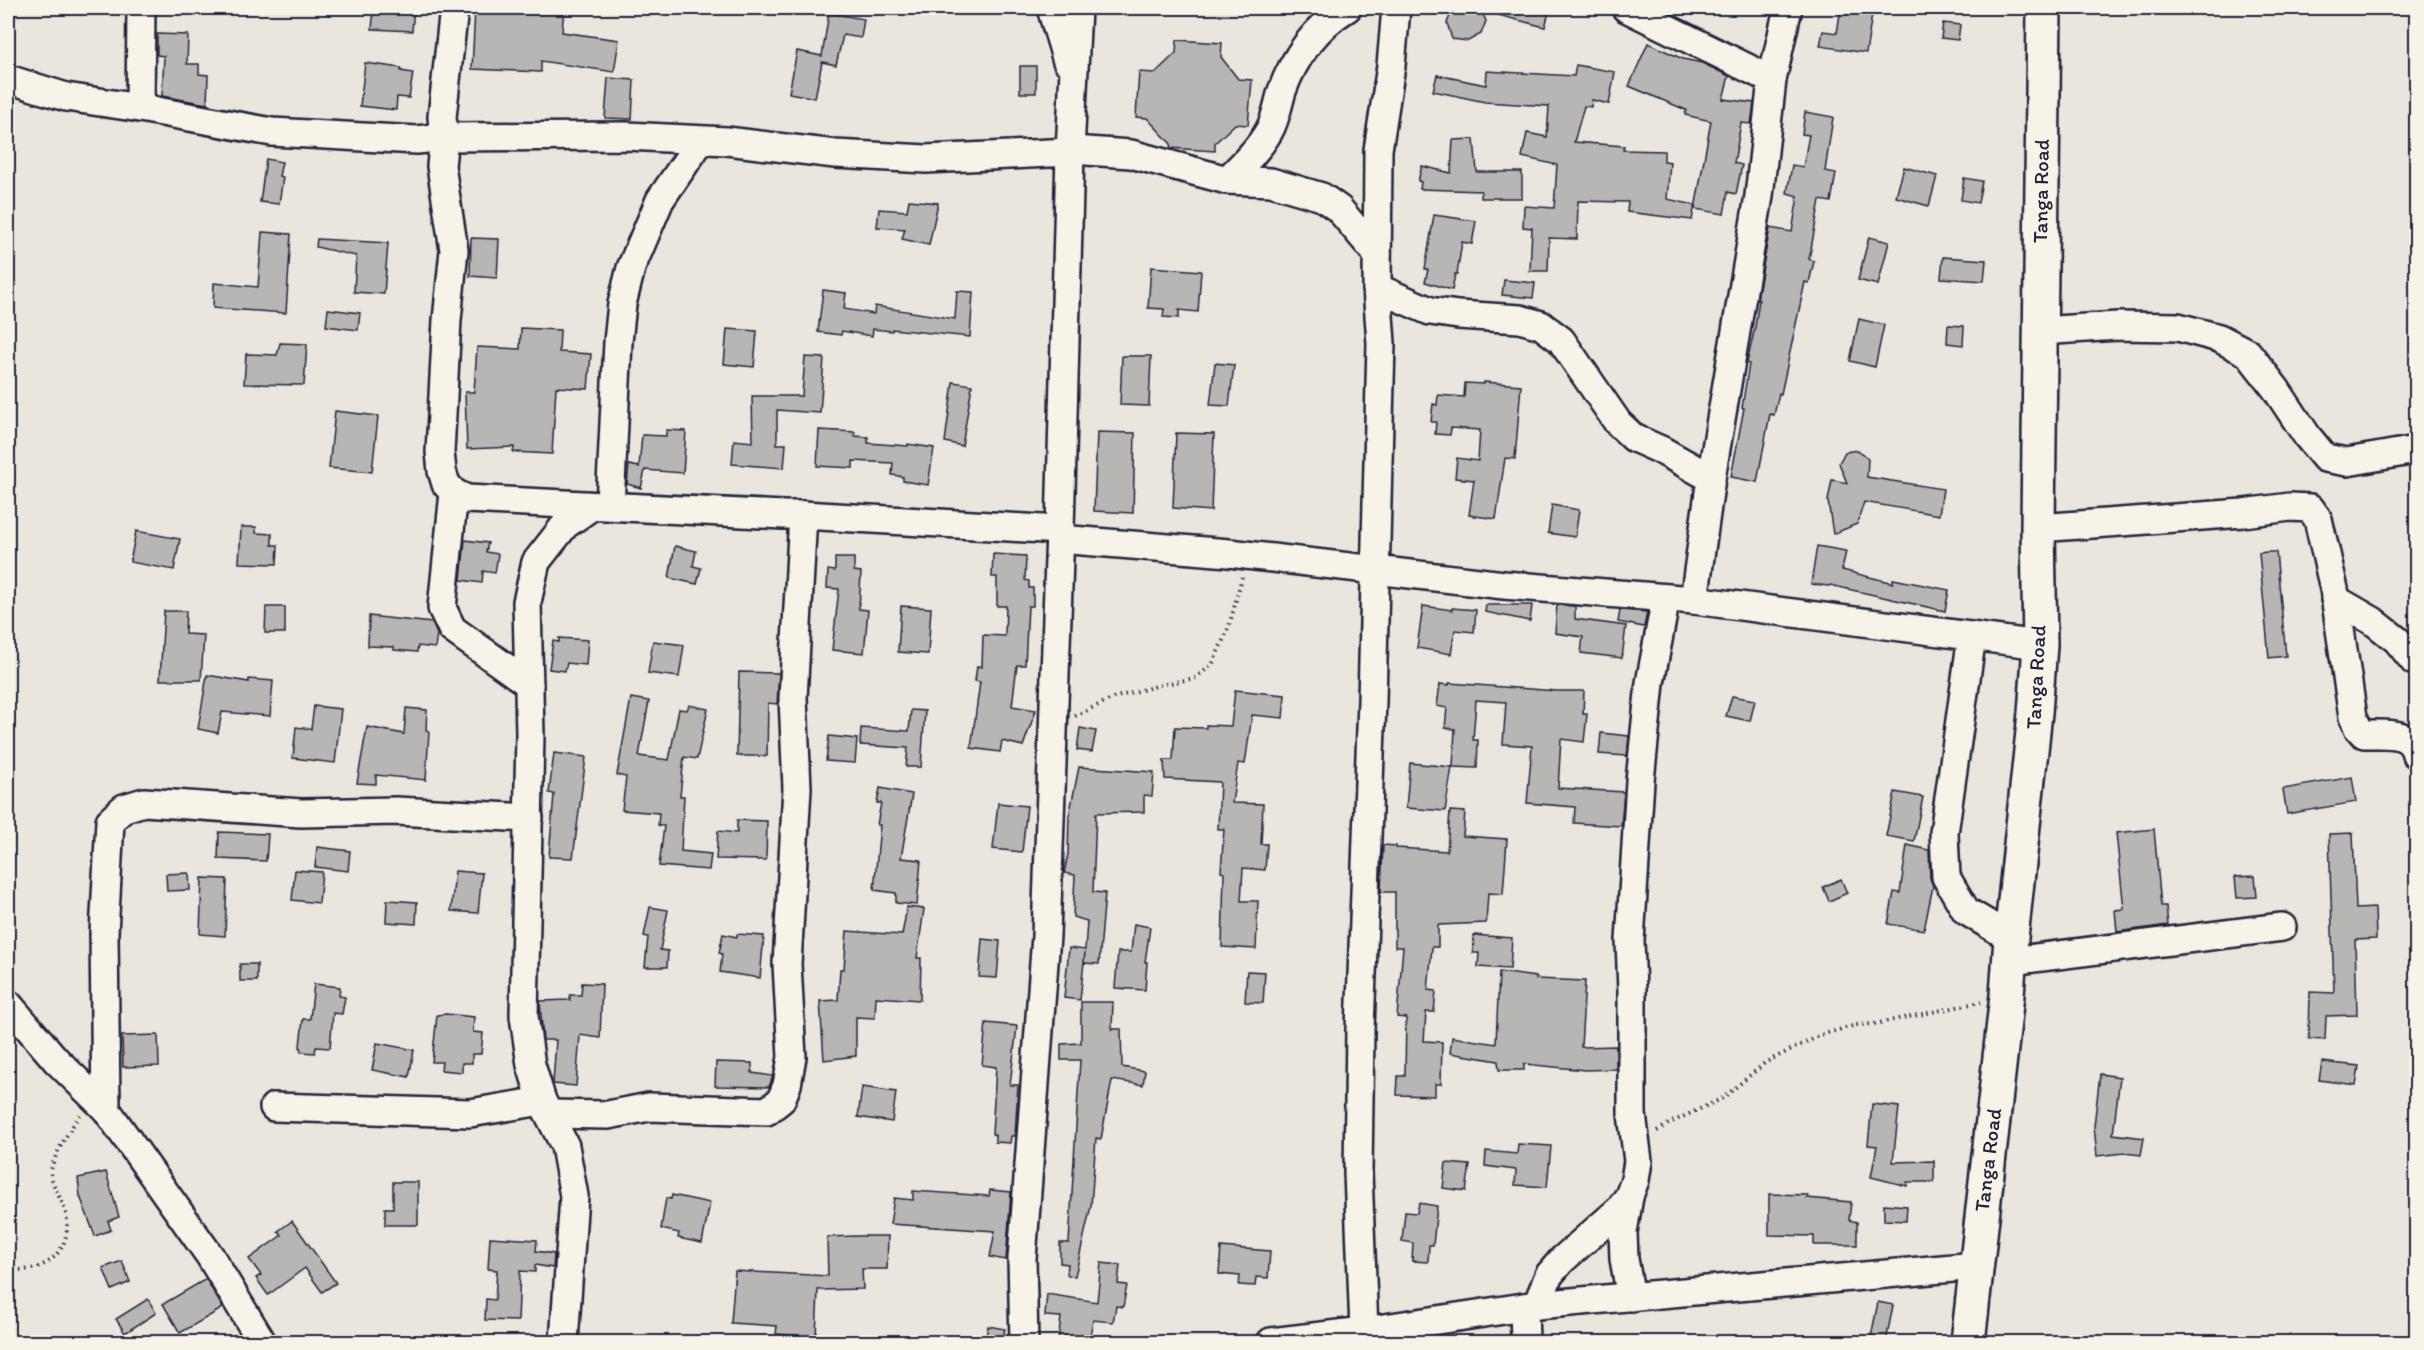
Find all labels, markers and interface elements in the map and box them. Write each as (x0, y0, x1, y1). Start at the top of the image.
street label: Tanga Road (2027, 138, 2054, 243)
street label: Tanga Road (2020, 624, 2051, 730)
street label: Tanga Road (1969, 1106, 2006, 1213)

